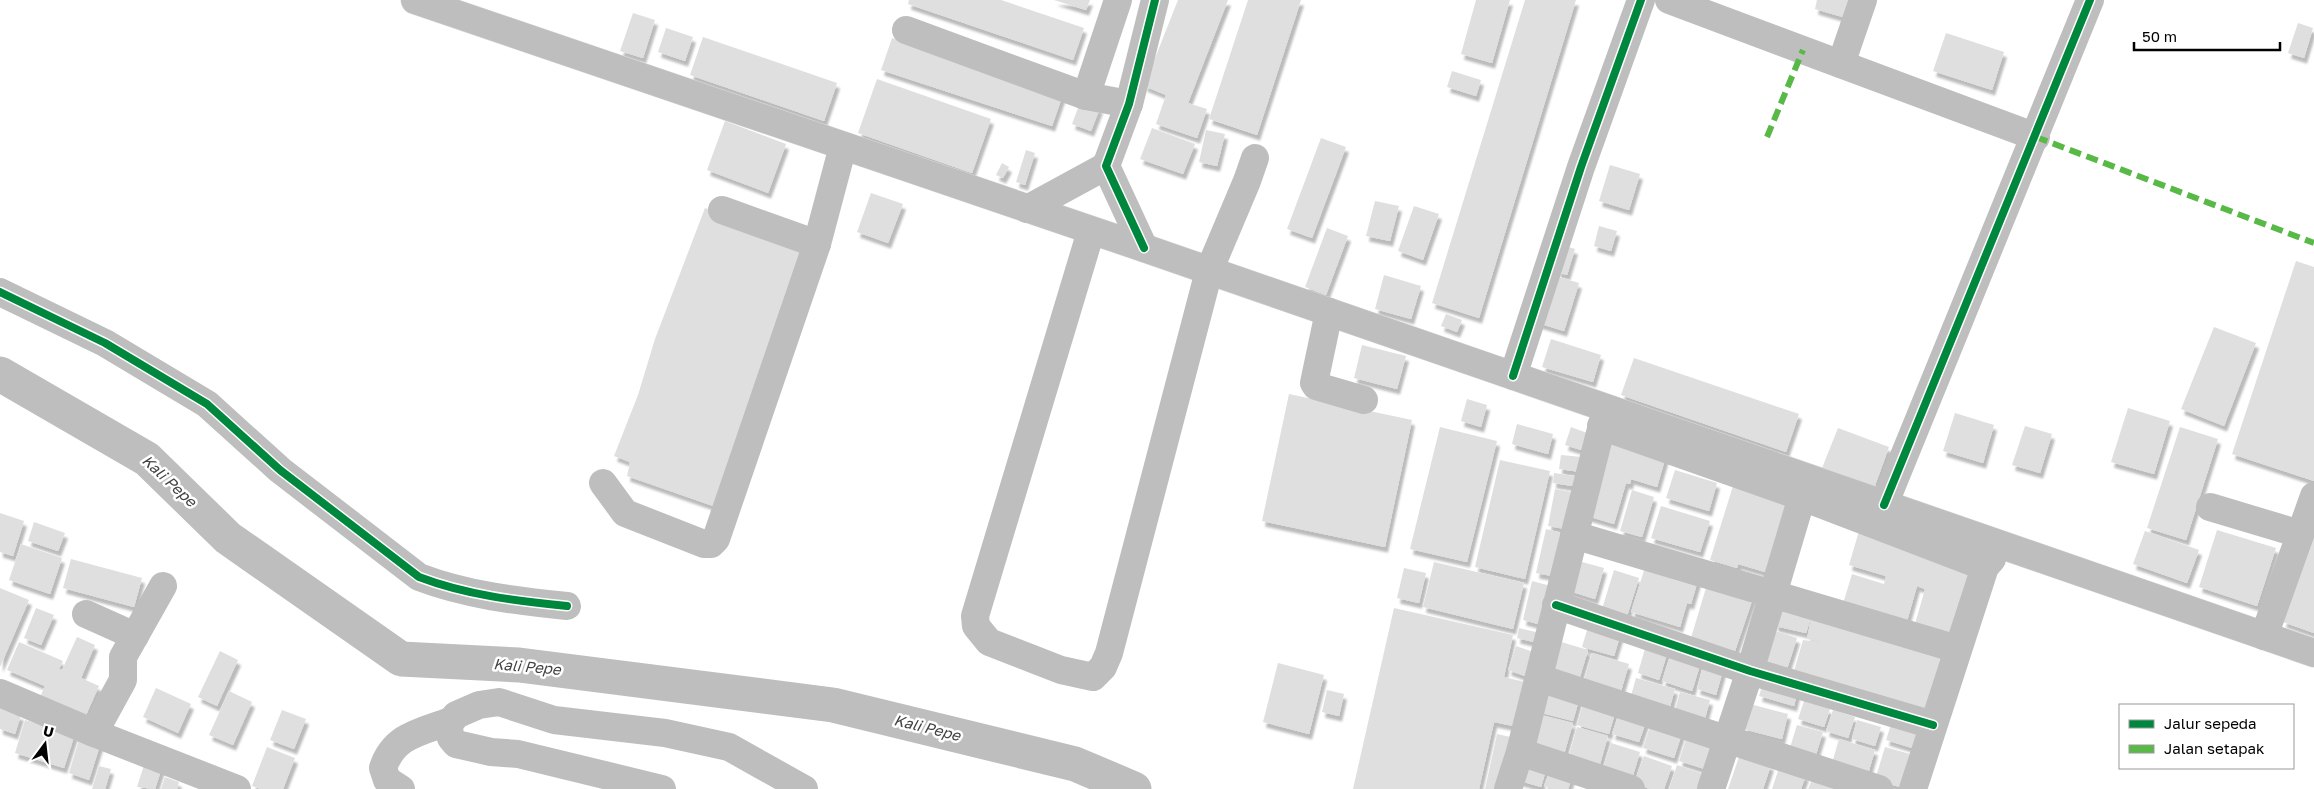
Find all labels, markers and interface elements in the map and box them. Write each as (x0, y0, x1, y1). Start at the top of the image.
scale bar (2134, 20, 2280, 52)
text: 50 m (2142, 27, 2177, 45)
water label: Kali Pepe (139, 451, 201, 511)
water label: Kali Pepe (493, 654, 563, 678)
legend (2119, 704, 2294, 769)
water label: Kali Pepe (892, 710, 963, 744)
text: Jalur sepeda (2164, 714, 2257, 732)
north arrow (20, 719, 70, 769)
text: U (41, 721, 56, 740)
text: Jalan setapak (2164, 739, 2265, 757)

